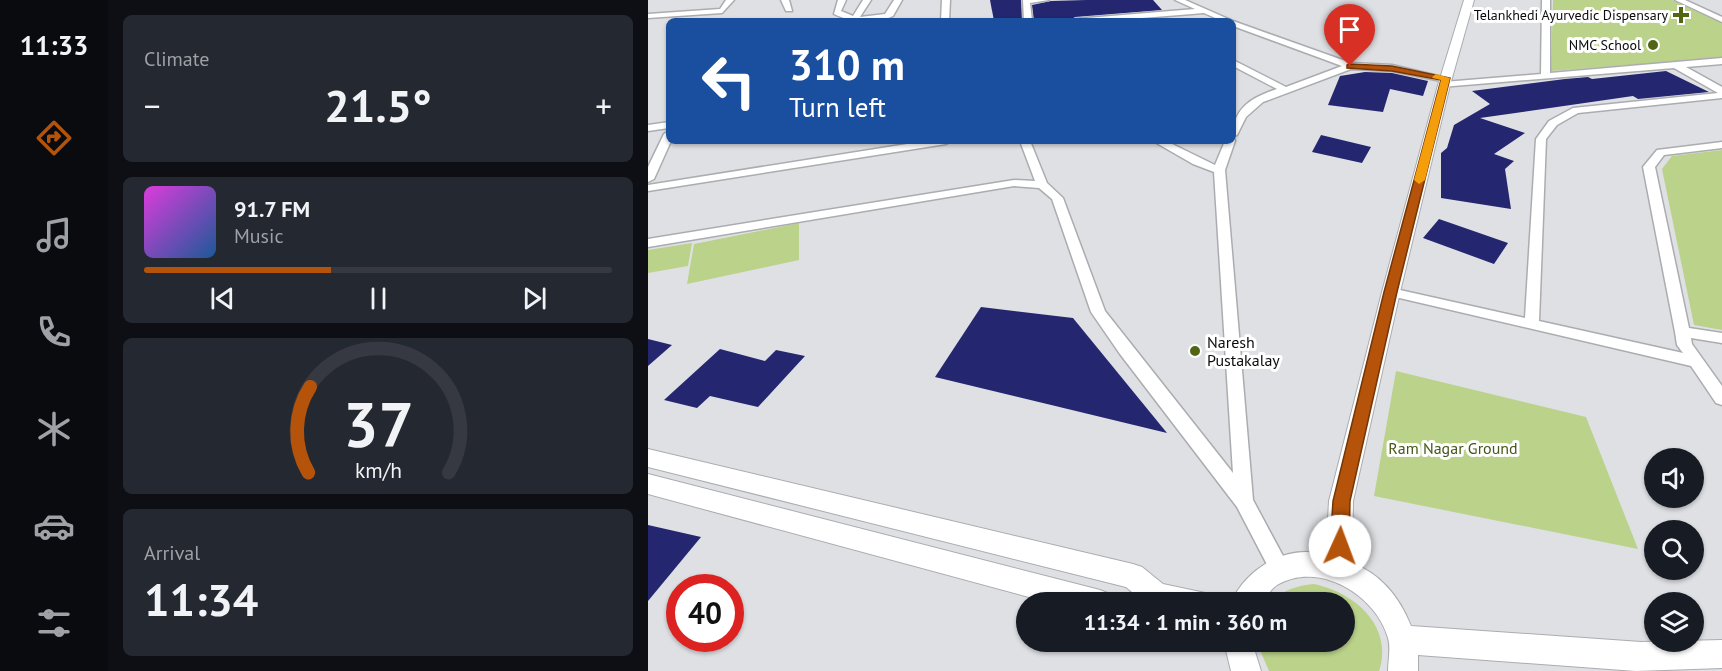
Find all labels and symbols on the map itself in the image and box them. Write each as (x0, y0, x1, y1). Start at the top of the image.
pin (1324, 4, 1375, 66)
place label: Telankhedi Ayurvedic Dispensary (1474, 6, 1668, 24)
marker: Telankhedi Ayurvedic Dispensary (1672, 6, 1690, 24)
place label: NMC School (1569, 36, 1641, 54)
marker: NMC School (1646, 38, 1660, 52)
place label: Naresh Pustakalay (1207, 332, 1280, 370)
marker: Naresh Pustakalay (1188, 344, 1202, 358)
park label: Ram Nagar Ground (1388, 438, 1518, 458)
position arrow (1308, 514, 1372, 578)
speed limit sign: 40 (666, 574, 744, 652)

